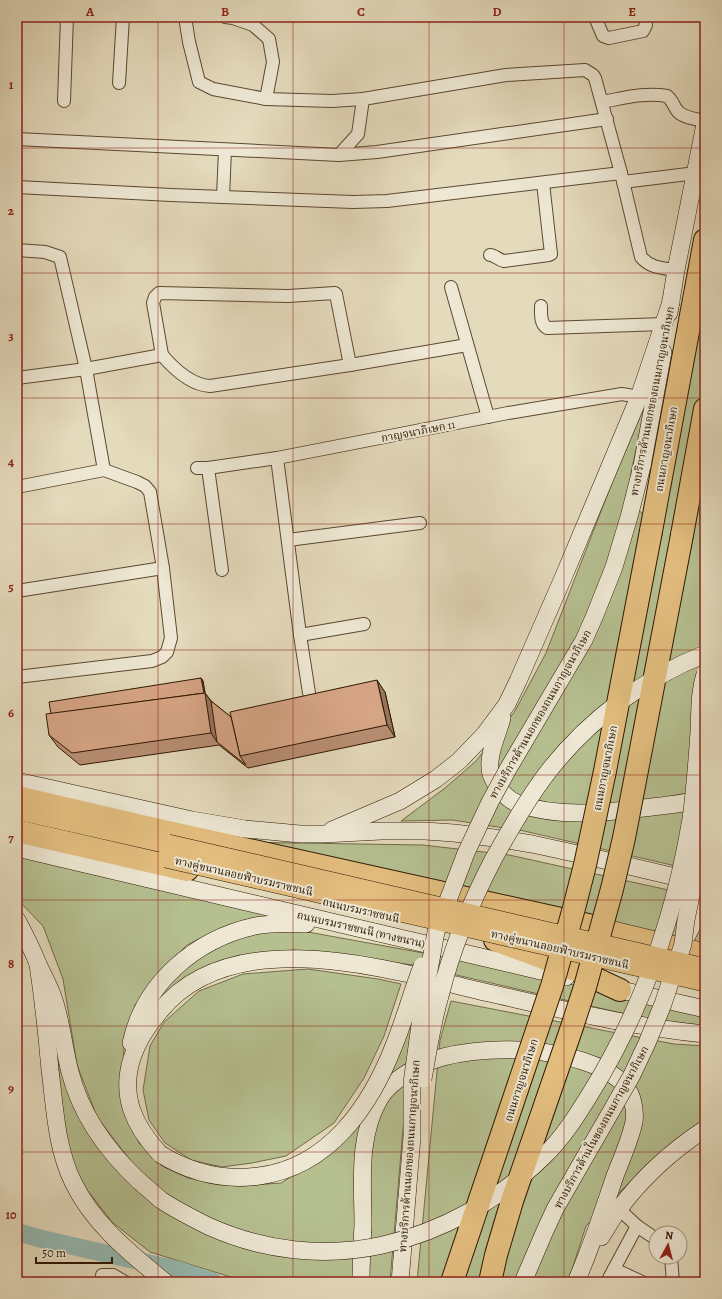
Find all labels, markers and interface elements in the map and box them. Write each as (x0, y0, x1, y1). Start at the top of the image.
text: A (85, 3, 95, 20)
text: B (221, 3, 229, 20)
text: C (357, 3, 365, 20)
text: D (492, 3, 502, 20)
text: E (628, 3, 636, 20)
text: 1 (9, 76, 14, 93)
text: 2 (8, 202, 15, 219)
street label: ทางบริการด้านนอกของถนนกาญจนาภิเษก (627, 305, 677, 497)
text: 3 (8, 327, 14, 344)
street label: ถนนกาญจนาภิเษก (652, 405, 680, 493)
street label: กาญจนาภิเษก 11 (380, 417, 457, 446)
text: 4 (8, 453, 14, 470)
text: 5 (8, 578, 14, 595)
street label: ทางบริการด้านนอกของถนนกาญจนาภิเษก (486, 627, 595, 802)
text: 6 (8, 704, 14, 721)
street label: ถนนกาญจนาภิเษก (590, 724, 621, 812)
text: 7 (8, 829, 14, 846)
street label: ทางคู่ขนานลอยฟ้าบรมราชชนนี (173, 853, 314, 900)
street label: ถนนบรมราชชนนี (321, 894, 401, 927)
street label: ถนนบรมราชชนนี (ทางขนาน) (295, 907, 426, 952)
street label: ทางคู่ขนานลอยฟ้าบรมราชชนนี (489, 926, 630, 973)
text: 8 (8, 955, 14, 972)
street label: ถนนกาญจนาภิเษก (501, 1037, 542, 1124)
street label: ทางบริการด้านในของถนนกาญจนาภิเษก (550, 1043, 653, 1211)
street label: ทางบริการด้านนอกของถนนกาญจนาภิเษก (395, 1059, 424, 1253)
text: 9 (8, 1080, 14, 1097)
text: 10 (5, 1206, 17, 1223)
north arrow (648, 1225, 688, 1265)
text: N (664, 1228, 674, 1244)
scale bar (36, 1239, 112, 1265)
text: 50 m (42, 1245, 66, 1261)

